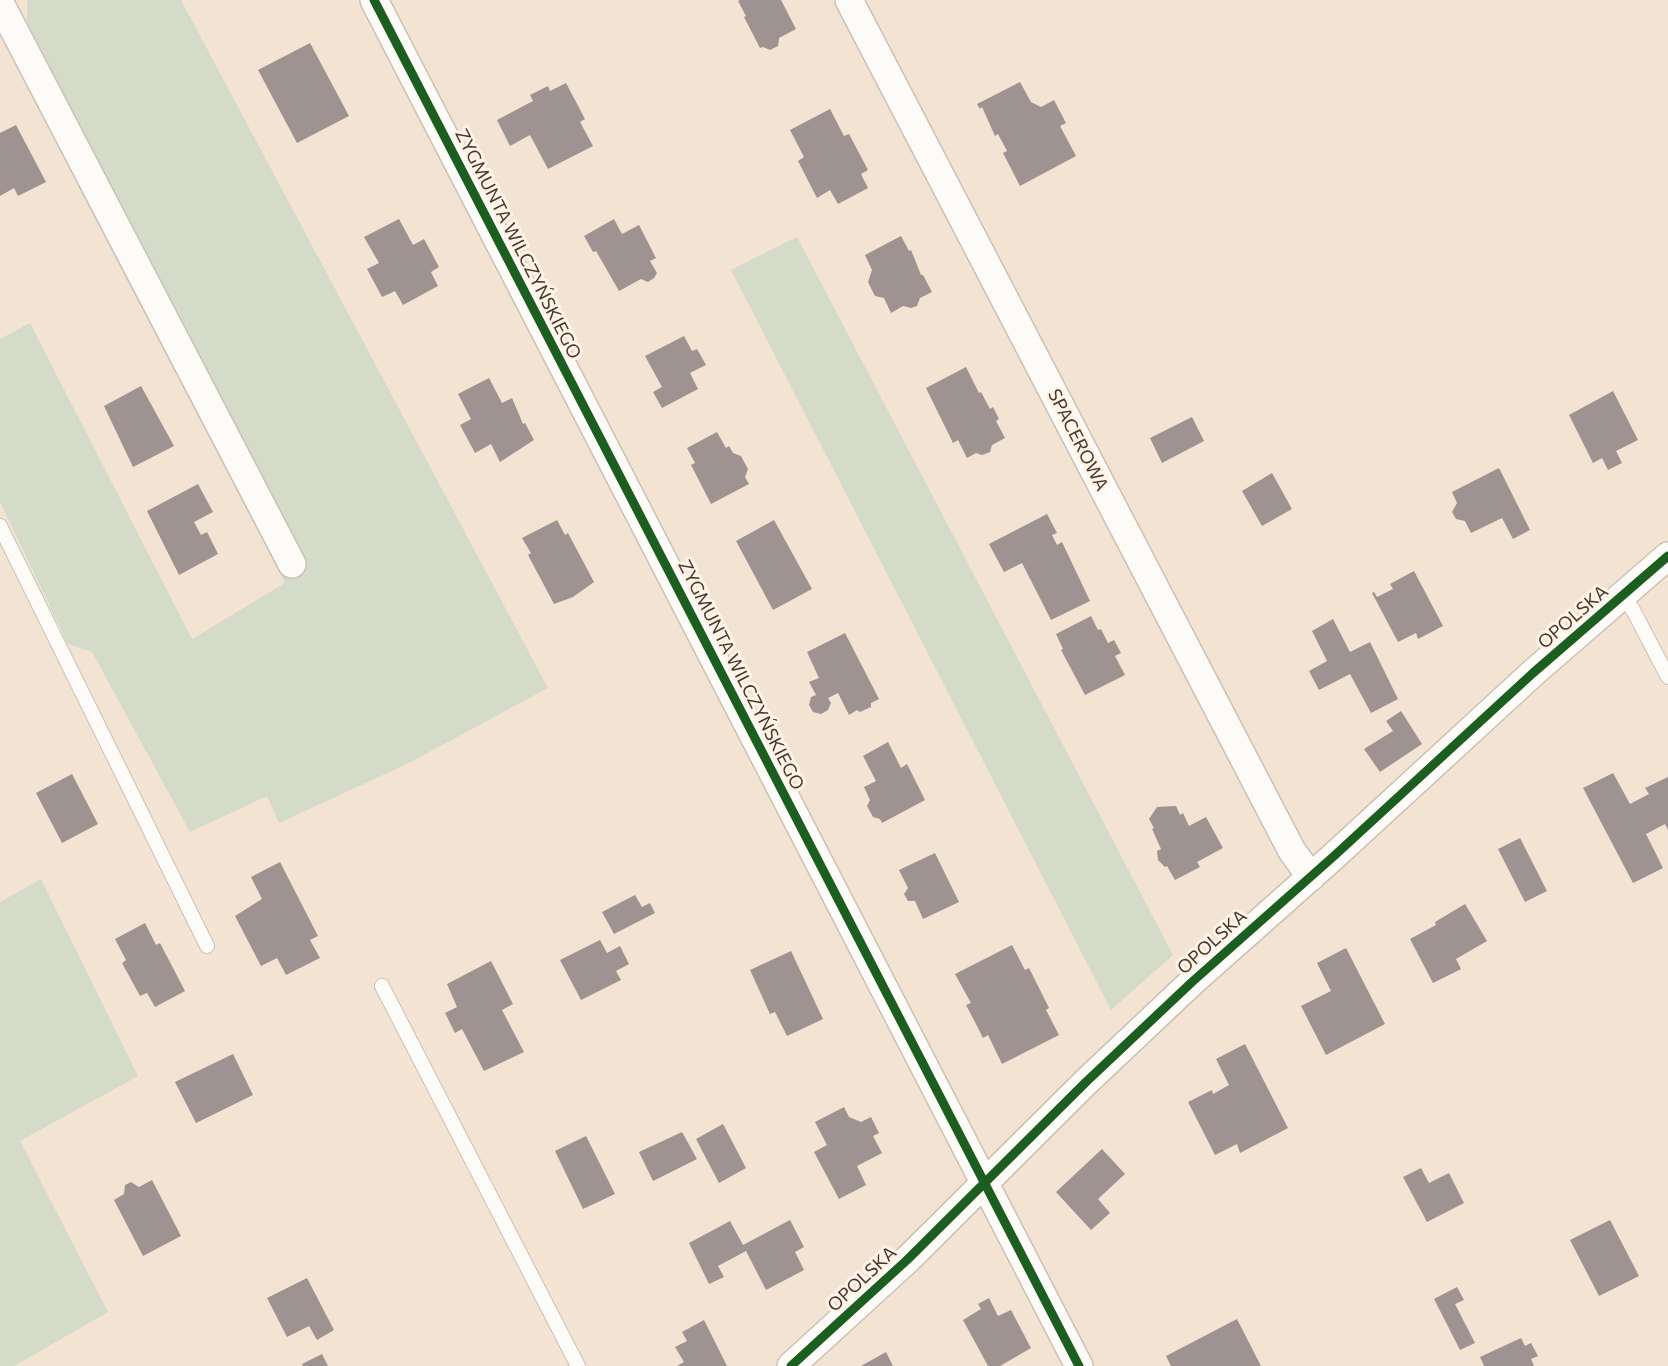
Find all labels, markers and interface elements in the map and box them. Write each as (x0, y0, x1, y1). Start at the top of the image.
street label: ZYGMUNTA WILCZYŃSKIEGO (450, 125, 586, 363)
street label: SPACEROWA (1043, 385, 1113, 495)
street label: ZYGMUNTA WILCZYŃSKIEGO (673, 556, 809, 794)
street label: OPOLSKA (1533, 581, 1613, 653)
street label: OPOLSKA (1173, 905, 1251, 979)
street label: OPOLSKA (823, 1242, 901, 1316)

